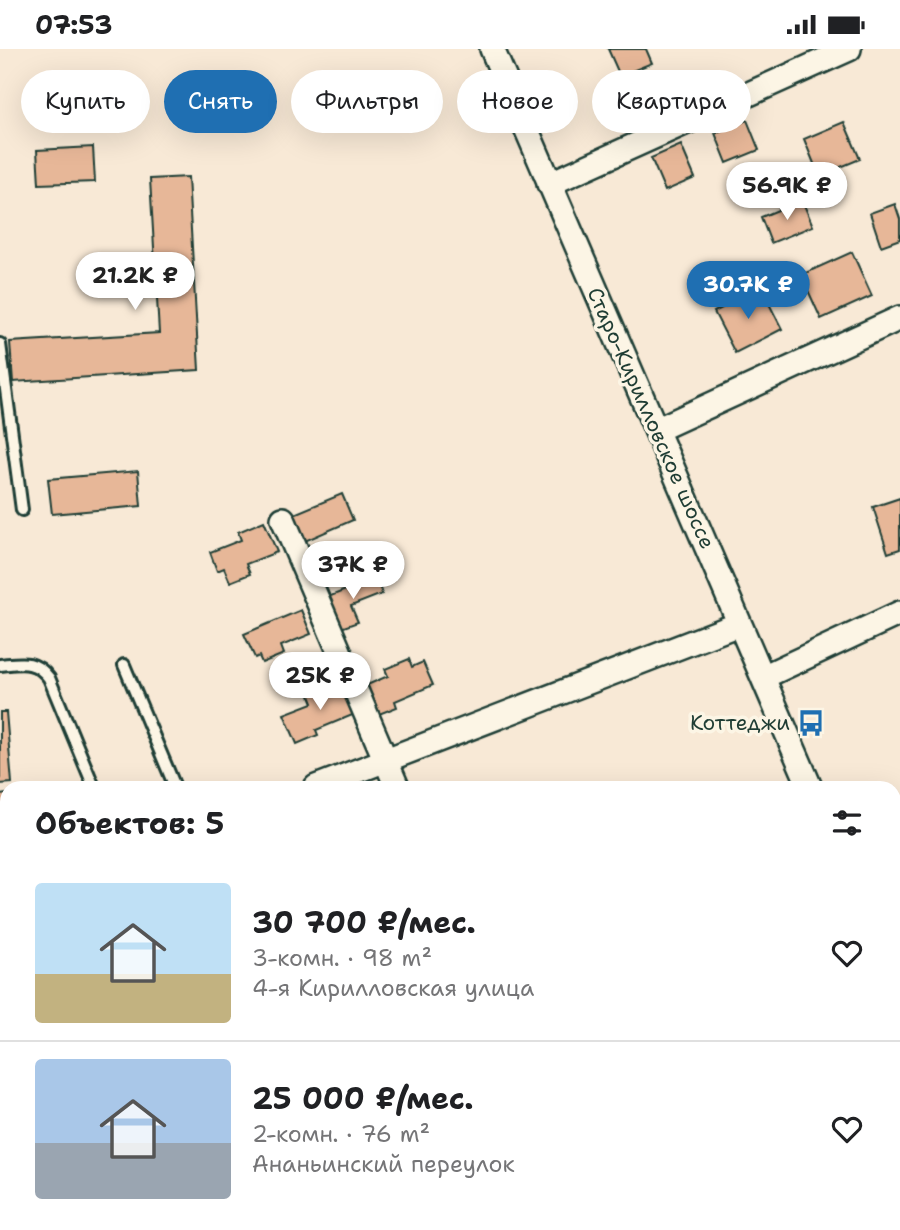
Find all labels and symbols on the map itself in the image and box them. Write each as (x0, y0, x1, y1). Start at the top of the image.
pin: 56.9K ₽ (722, 163, 852, 222)
pin: 21.2K ₽ (70, 253, 200, 312)
pin: 30.7K ₽ (683, 261, 813, 321)
street label: Старо-Кирилловское шоссе (581, 283, 721, 553)
pin: 37K ₽ (304, 541, 402, 601)
pin: 25K ₽ (271, 653, 369, 712)
bus stop icon: Коттеджи (796, 708, 826, 738)
place label: Коттеджи (690, 709, 790, 737)

